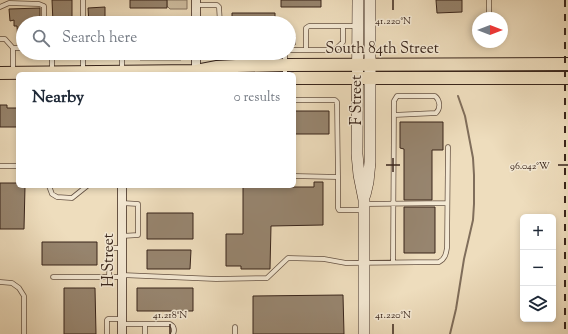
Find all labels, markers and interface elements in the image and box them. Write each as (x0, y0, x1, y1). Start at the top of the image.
north arrow (472, 12, 508, 48)
text: 41.220°N (375, 14, 411, 29)
search box (16, 16, 296, 60)
icon: search (30, 27, 52, 49)
text: Search here (62, 28, 137, 49)
street label: South 84th Street (325, 39, 439, 60)
street label: F Street (347, 75, 368, 125)
text: Nearby (32, 86, 84, 110)
text: 0 results (234, 89, 280, 107)
text: 96.042°W (510, 159, 550, 174)
map controls (520, 214, 556, 322)
button: + (520, 214, 556, 250)
street label: H Street (99, 233, 120, 287)
button: − (520, 250, 556, 286)
button: layers (520, 286, 556, 322)
text: 41.218°N (153, 308, 187, 323)
text: 41.220°N (375, 308, 411, 323)

